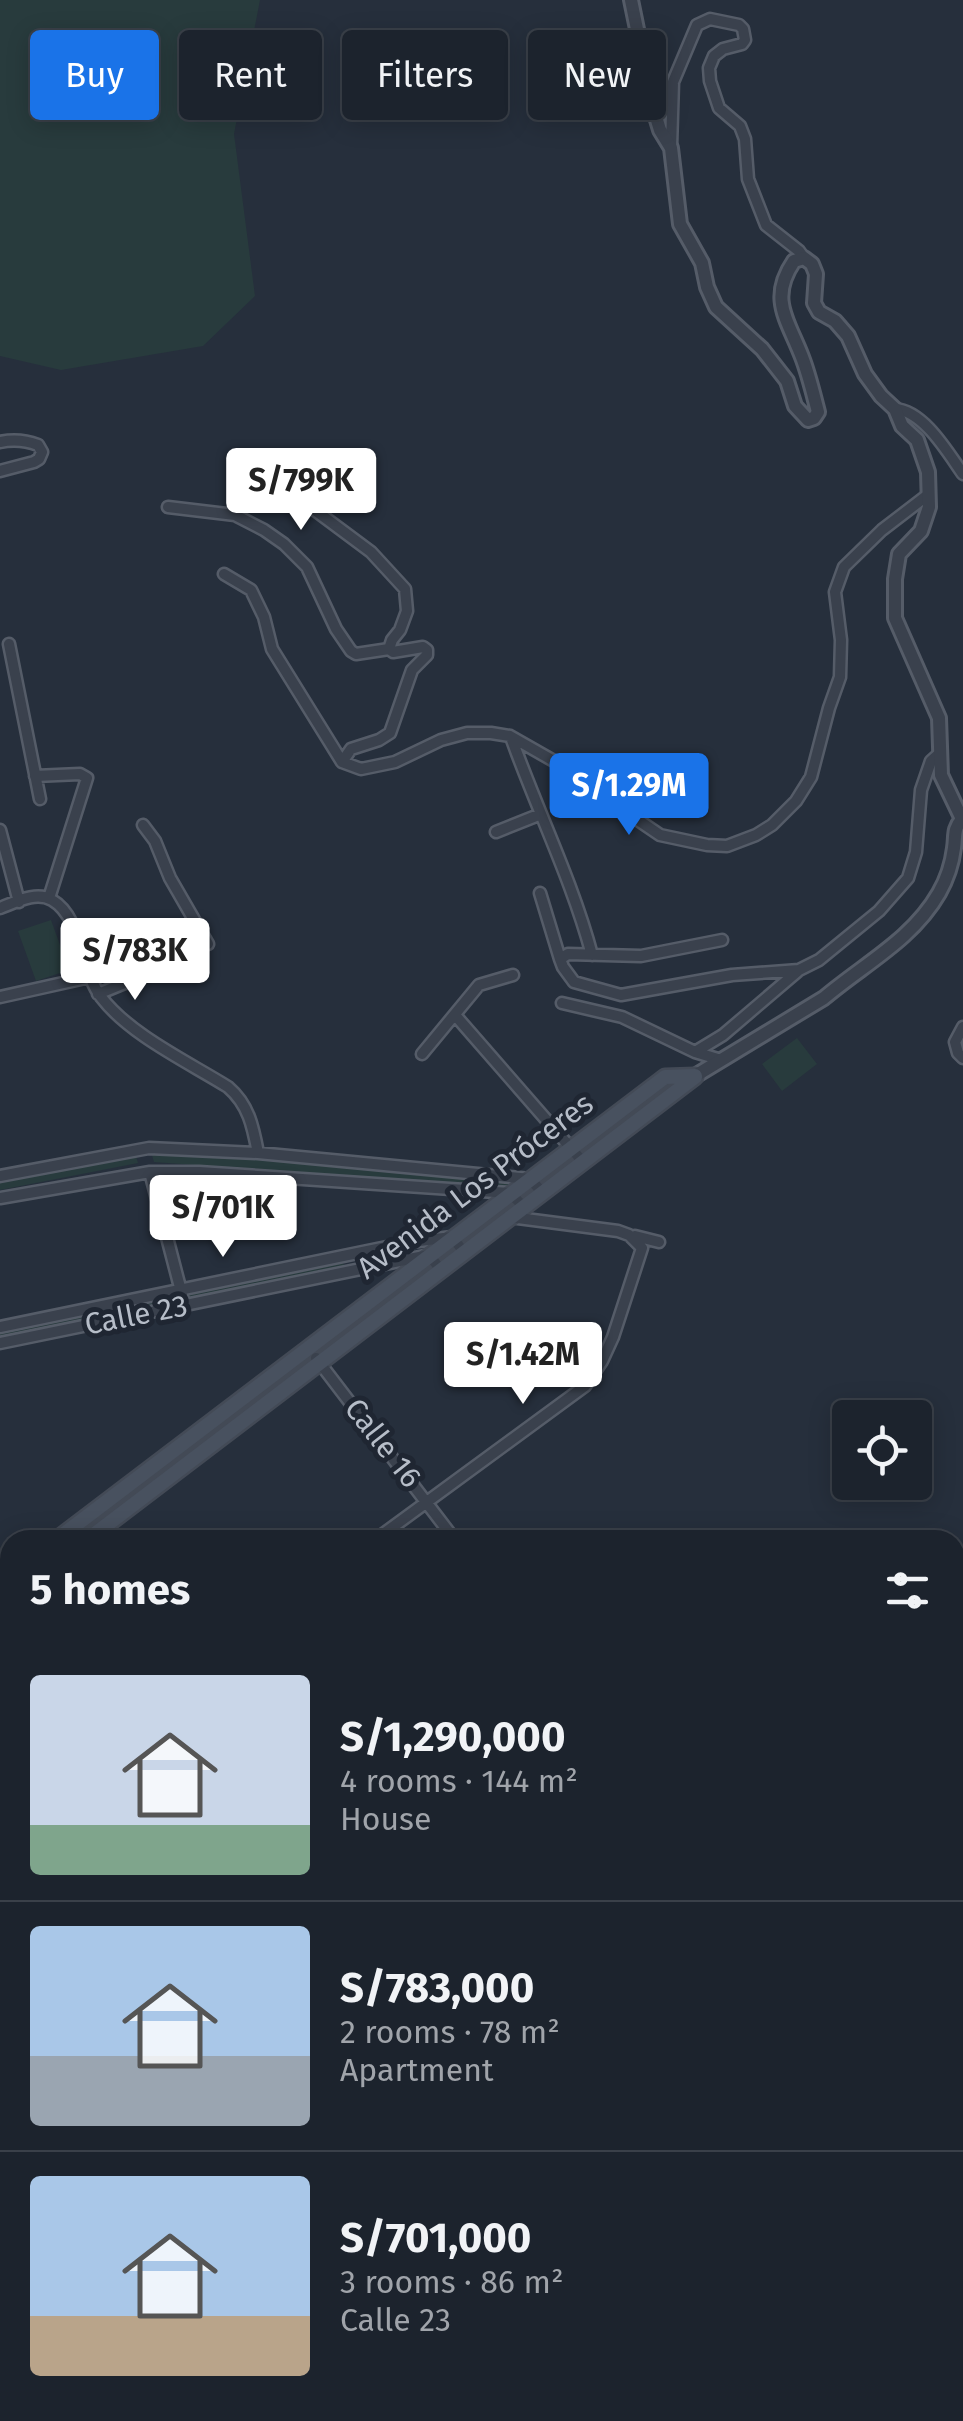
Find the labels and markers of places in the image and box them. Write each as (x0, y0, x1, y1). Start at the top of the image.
pin: S/799K (220, 448, 382, 533)
pin: S/1.29M (537, 753, 721, 838)
pin: S/783K (54, 918, 216, 1003)
pin: S/701K (142, 1175, 304, 1260)
pin: S/1.42M (431, 1322, 615, 1407)

